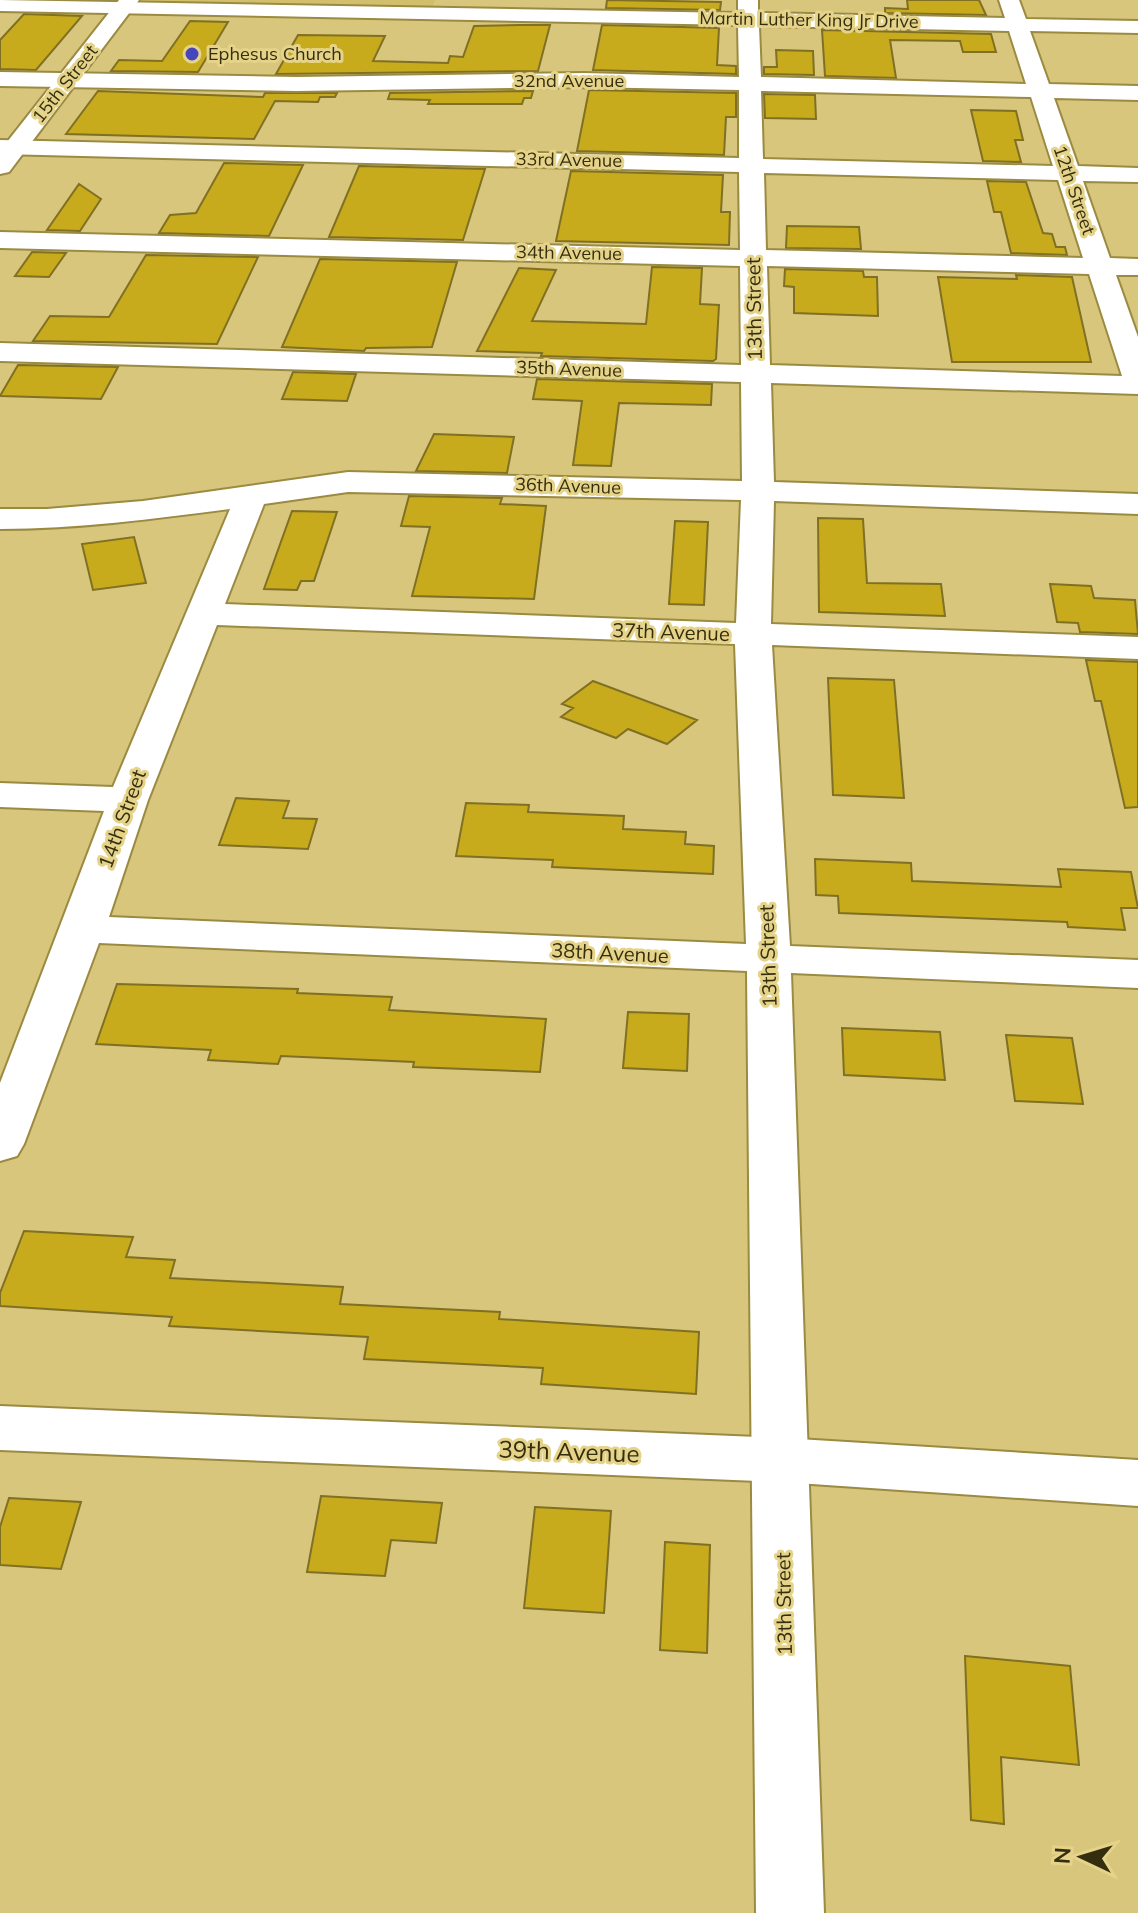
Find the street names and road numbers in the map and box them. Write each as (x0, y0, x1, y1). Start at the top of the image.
street label: Martin Luther King Jr Drive (699, 6, 919, 33)
street label: 15th Street (27, 40, 102, 127)
street label: 32nd Avenue (514, 69, 624, 92)
street label: 12th Street (1048, 142, 1100, 238)
street label: 33rd Avenue (516, 147, 622, 172)
street label: 34th Avenue (516, 240, 622, 265)
street label: 13th Street (740, 257, 767, 361)
street label: 35th Avenue (516, 355, 622, 382)
street label: 36th Avenue (515, 472, 621, 499)
street label: 37th Avenue (612, 617, 730, 646)
street label: 14th Street (92, 766, 151, 872)
street label: 13th Street (753, 904, 782, 1008)
street label: 38th Avenue (551, 937, 669, 968)
street label: 39th Avenue (498, 1434, 640, 1468)
street label: 13th Street (770, 1552, 797, 1656)

